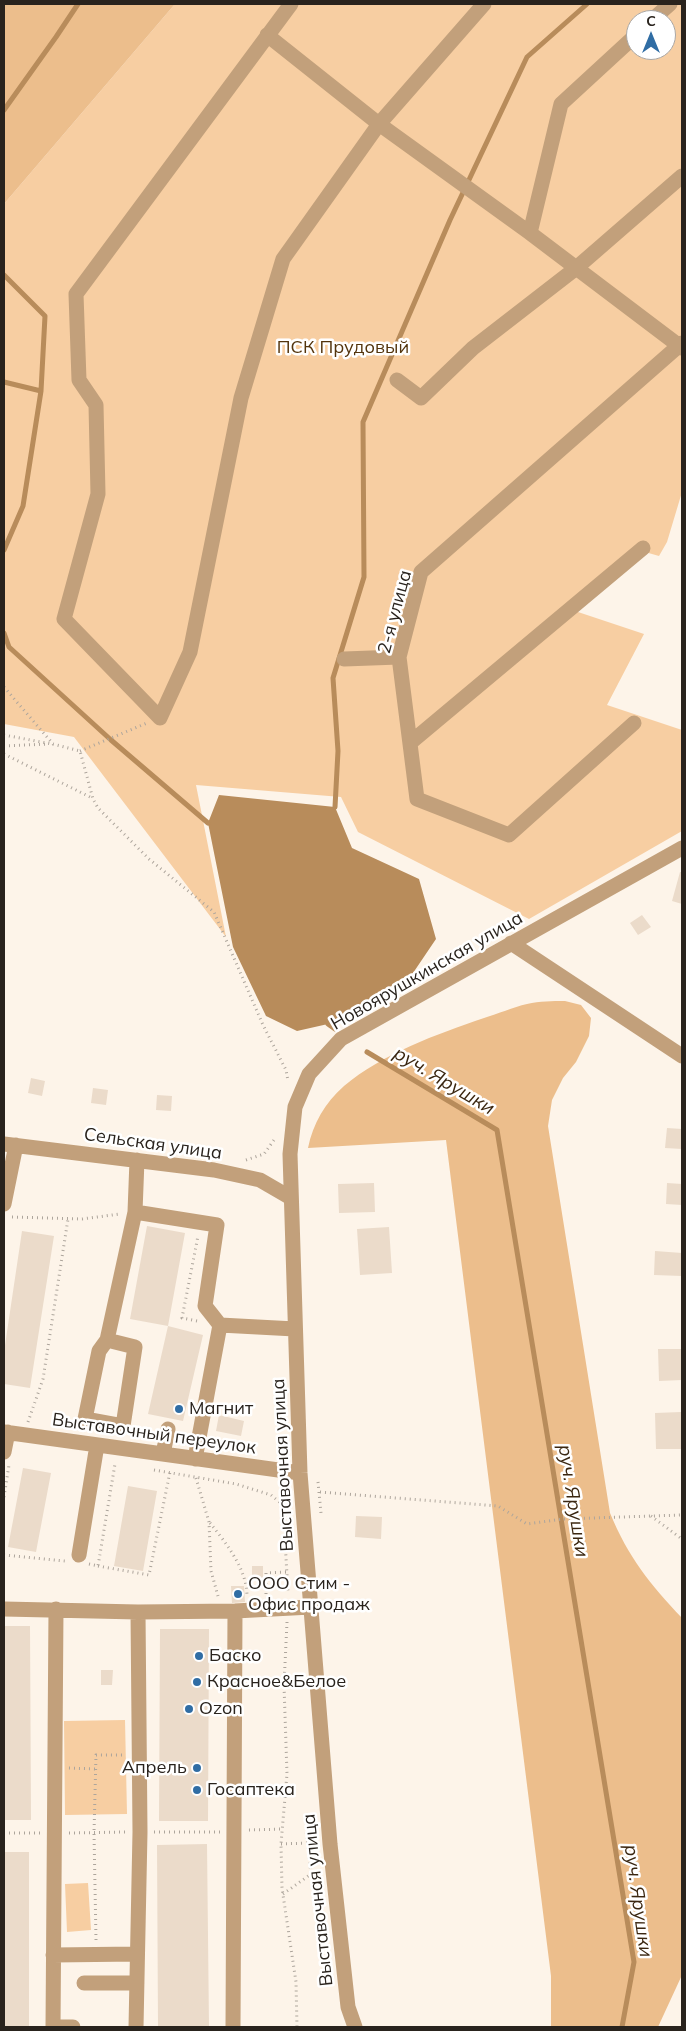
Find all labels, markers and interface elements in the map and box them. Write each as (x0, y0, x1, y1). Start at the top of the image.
north arrow (626, 10, 676, 60)
text: С (646, 12, 656, 30)
park label: ПСК Прудовый (277, 337, 409, 359)
street label: 2-я улица (373, 568, 417, 656)
street label: Новоярушкинская улица (327, 907, 527, 1035)
water label: руч. Ярушки (389, 1042, 499, 1120)
street label: Сельская улица (83, 1124, 223, 1164)
street label: Выставочная улица (268, 1378, 298, 1552)
place label: Магнит (189, 1398, 253, 1420)
marker: Магнит (173, 1403, 185, 1415)
street label: Выставочный переулок (51, 1409, 257, 1459)
water label: руч. Ярушки (553, 1443, 593, 1559)
place label: ООО Стим - Офис продаж (248, 1573, 370, 1616)
marker: ООО Стим - Офис продаж (232, 1588, 244, 1600)
place label: Баско (209, 1645, 261, 1667)
marker: Баско (193, 1650, 205, 1662)
place label: Красное&Белое (207, 1671, 346, 1693)
marker: Красное&Белое (191, 1676, 203, 1688)
place label: Ozon (199, 1698, 243, 1720)
marker: Ozon (183, 1703, 195, 1715)
place label: Апрель (122, 1757, 187, 1779)
marker: Апрель (191, 1762, 203, 1774)
place label: Госаптека (207, 1779, 295, 1801)
marker: Госаптека (191, 1784, 203, 1796)
street label: Выставочная улица (298, 1813, 338, 1987)
water label: руч. Ярушки (619, 1843, 657, 1959)

